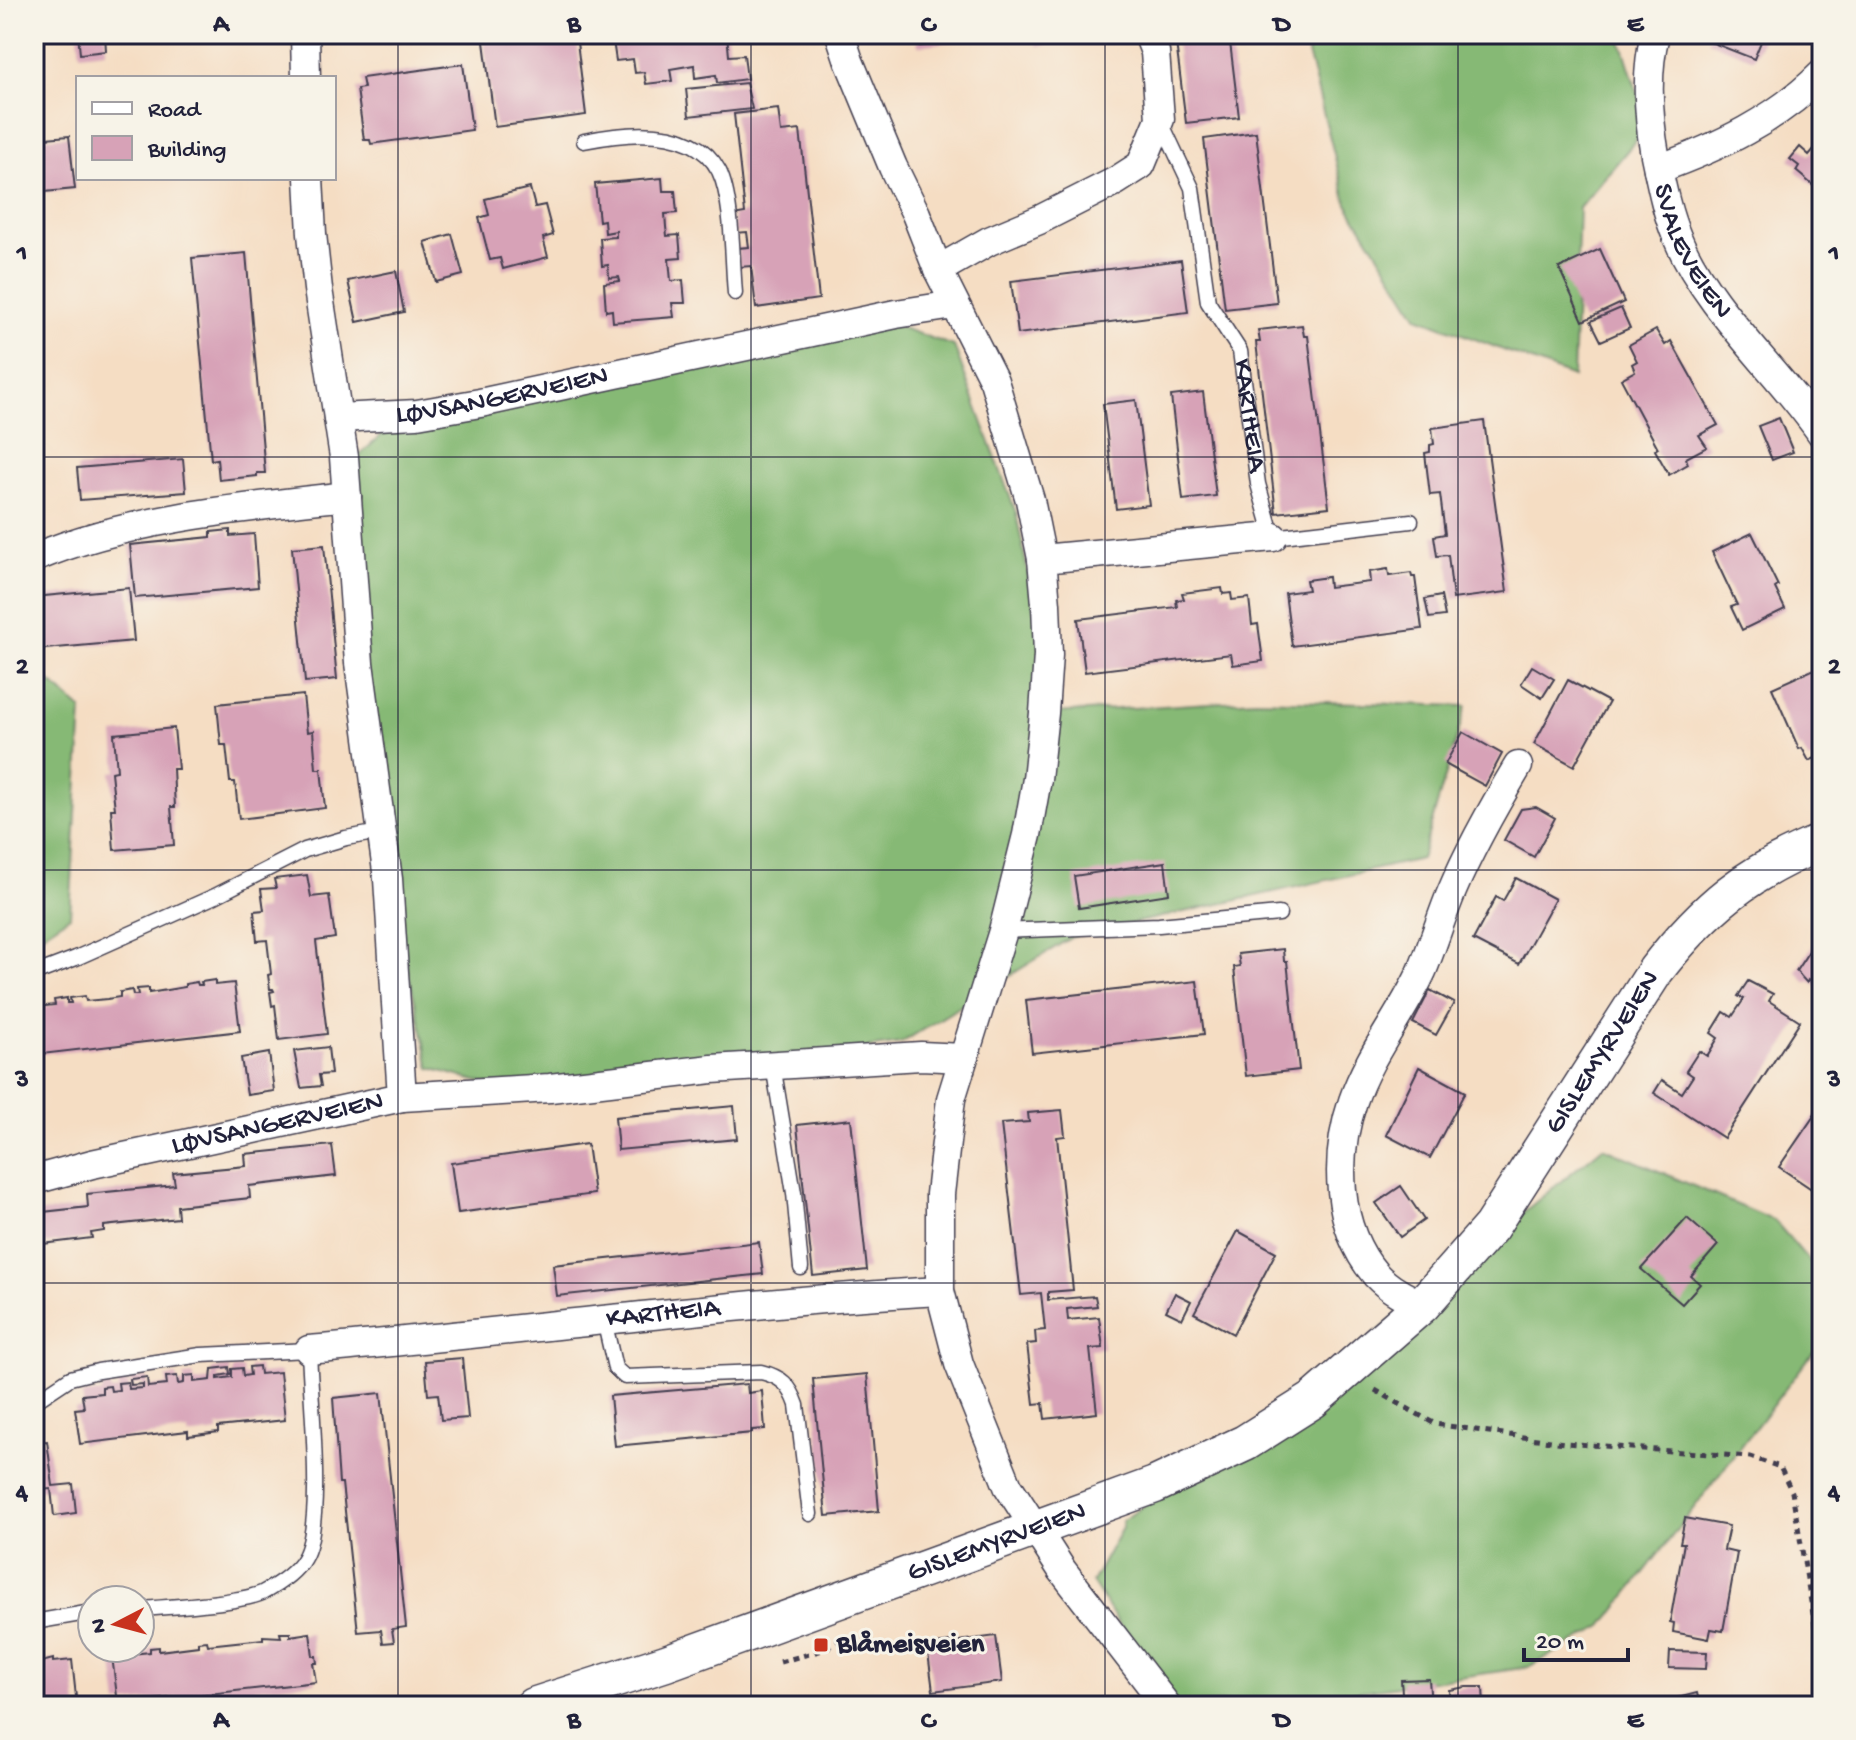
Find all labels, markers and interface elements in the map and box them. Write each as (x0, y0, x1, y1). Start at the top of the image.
text: A (212, 11, 230, 42)
text: B (566, 11, 582, 42)
text: C (921, 11, 938, 42)
text: D (1272, 11, 1292, 42)
text: E (1627, 11, 1645, 42)
legend (76, 76, 336, 180)
text: Road (148, 97, 202, 126)
text: Building (147, 137, 226, 166)
street label: SVALEVEIEN (1645, 181, 1739, 326)
text: 1 (16, 240, 27, 271)
text: 1 (1828, 240, 1839, 271)
street label: KARTHEIA (1225, 357, 1273, 476)
street label: LØVSANGERVEIEN (395, 359, 611, 432)
text: 2 (16, 653, 29, 684)
text: 2 (1828, 653, 1841, 684)
street label: GISLEMYRVEIEN (1538, 965, 1668, 1140)
text: 3 (14, 1066, 29, 1097)
text: 3 (1826, 1066, 1841, 1097)
street label: LØVSANGERVEIEN (169, 1085, 386, 1163)
street label: KARTHEIA (605, 1292, 723, 1336)
text: 4 (15, 1479, 29, 1510)
text: 4 (1827, 1479, 1841, 1510)
street label: GISLEMYRVEIEN (903, 1495, 1091, 1590)
north arrow (76, 1584, 156, 1664)
scale bar (1524, 1612, 1628, 1662)
text: N (86, 1617, 114, 1634)
place label: Blåmeisveien (836, 1629, 985, 1662)
text: 20 m (1536, 1629, 1584, 1658)
marker: Blåmeisveien (812, 1636, 830, 1654)
text: A (212, 1707, 230, 1738)
text: B (566, 1707, 582, 1738)
text: C (921, 1707, 938, 1738)
text: D (1272, 1707, 1292, 1738)
text: E (1627, 1707, 1645, 1738)

